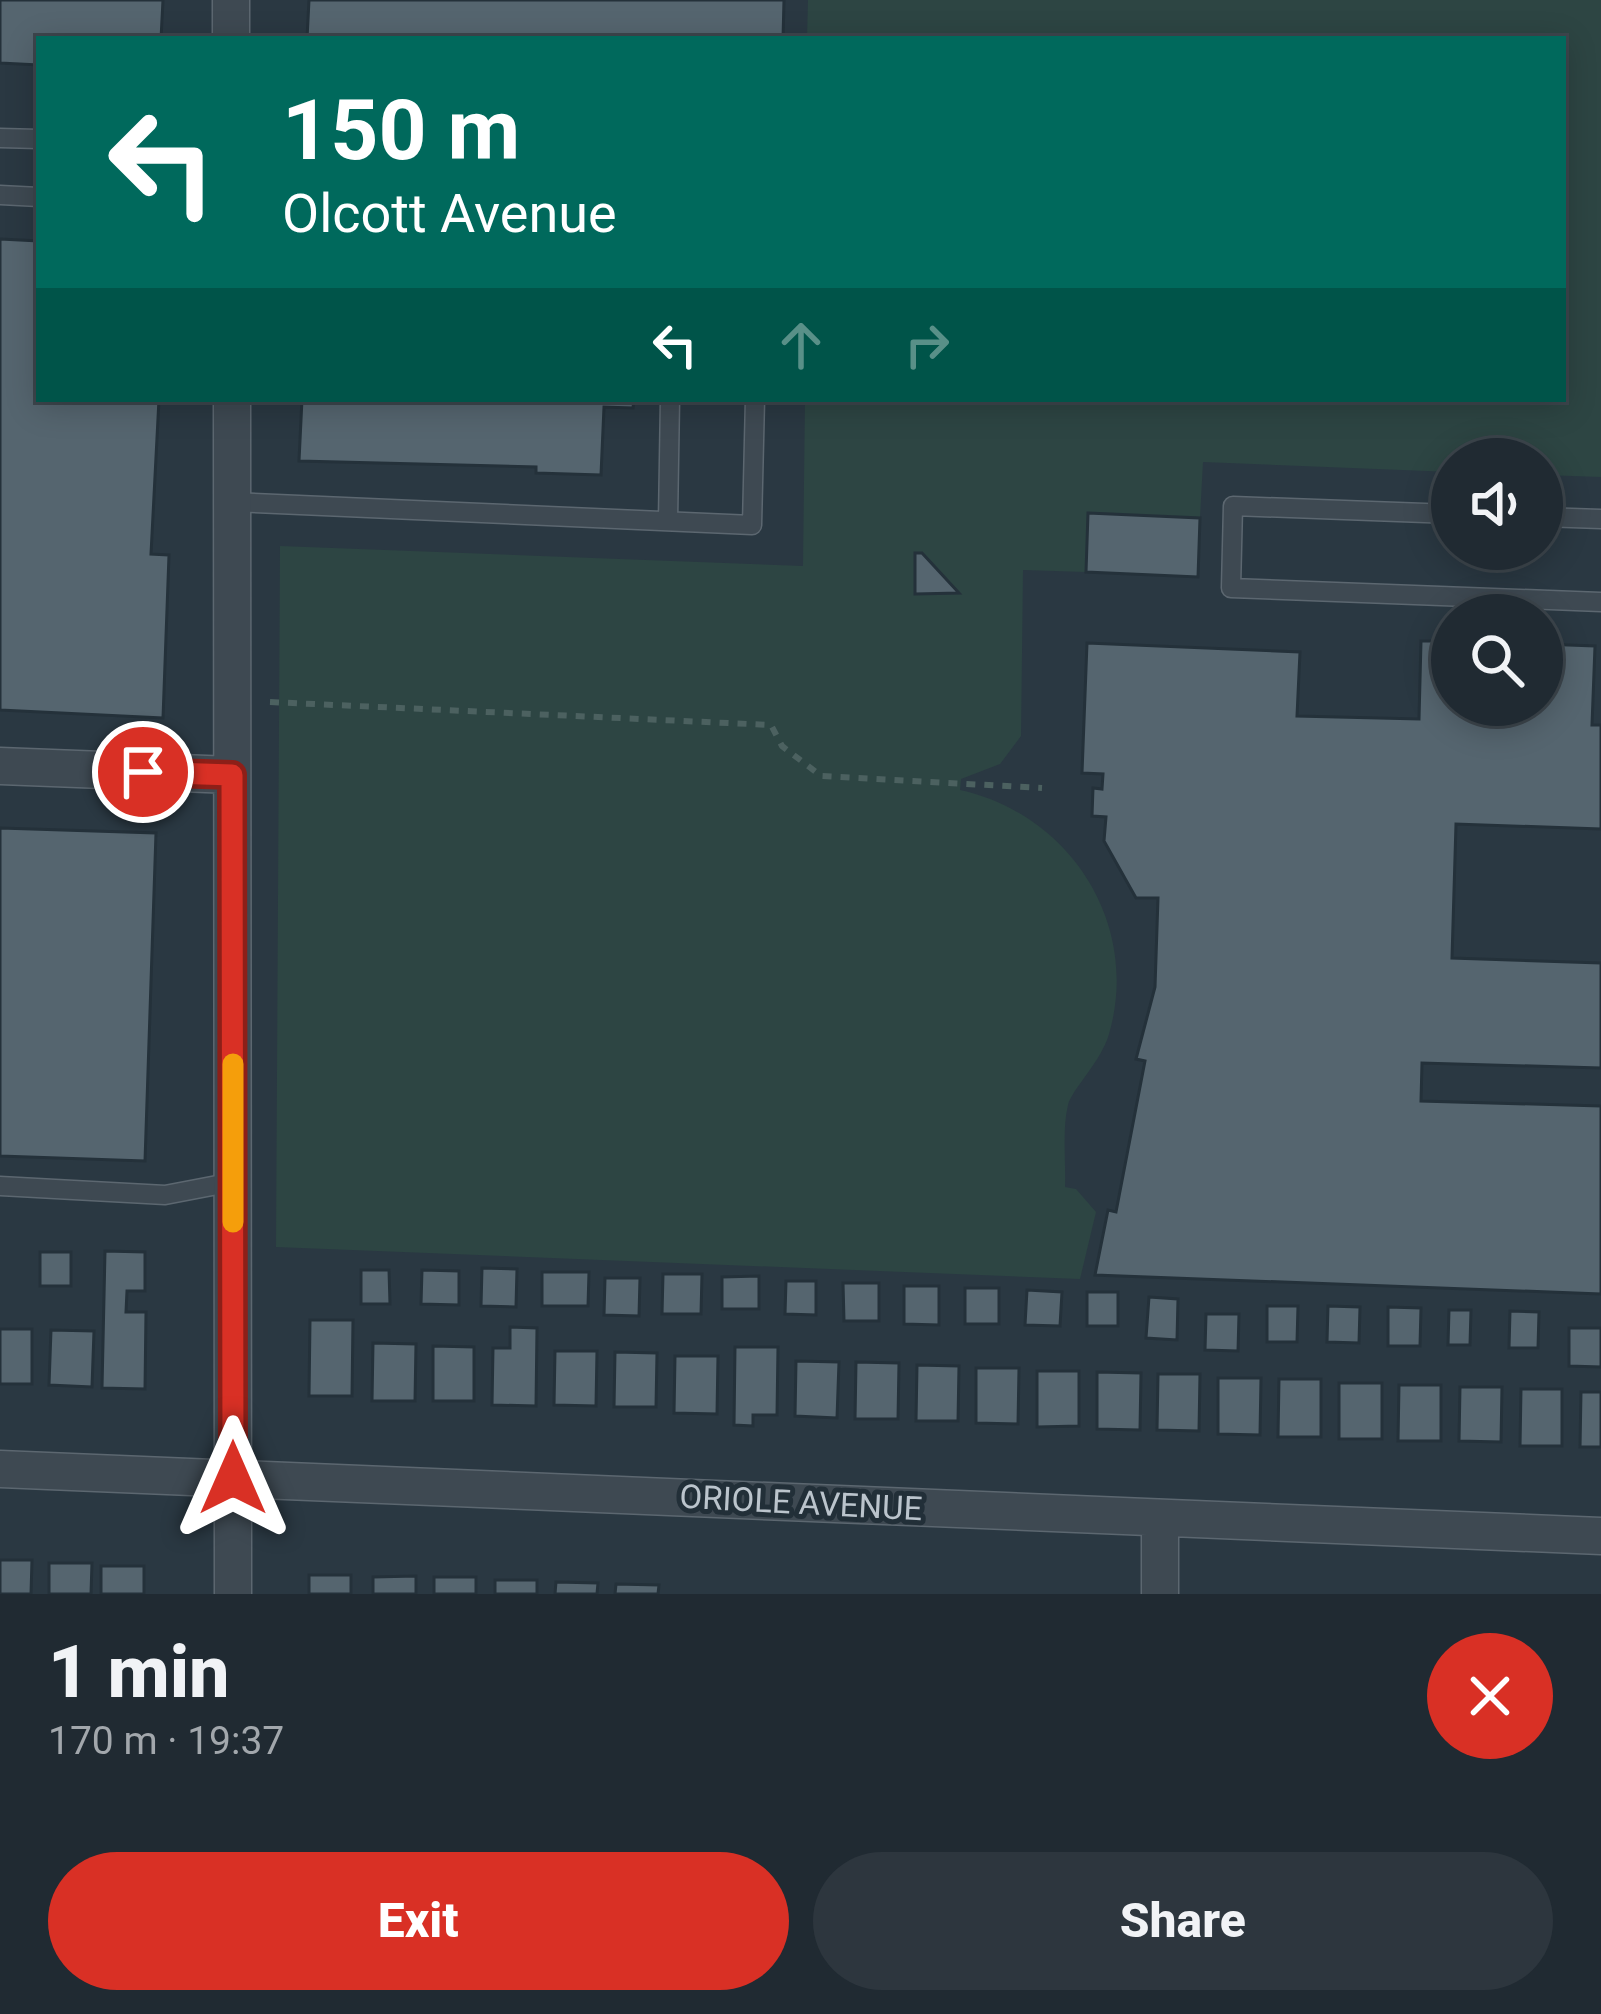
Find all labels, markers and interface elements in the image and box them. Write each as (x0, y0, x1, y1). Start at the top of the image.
text: 150 m (282, 81, 520, 180)
icon: left (84, 84, 240, 240)
text: Olcott Avenue (282, 182, 617, 245)
icon: left (642, 312, 708, 378)
icon: ahead (768, 312, 834, 378)
icon: right (894, 312, 960, 378)
map controls (1431, 438, 1563, 726)
button: sound (1431, 438, 1563, 570)
button: search (1431, 594, 1563, 726)
pin (92, 721, 194, 823)
icon: arrive (110, 739, 176, 805)
position arrow (170, 1415, 296, 1541)
street label: ORIOLE AVENUE (679, 1477, 923, 1528)
text: 1 min (48, 1630, 230, 1715)
button: close (1427, 1633, 1553, 1759)
text: 170 m · 19:37 (48, 1718, 284, 1764)
button: Exit (48, 1852, 789, 1990)
button: Share (813, 1852, 1553, 1990)

